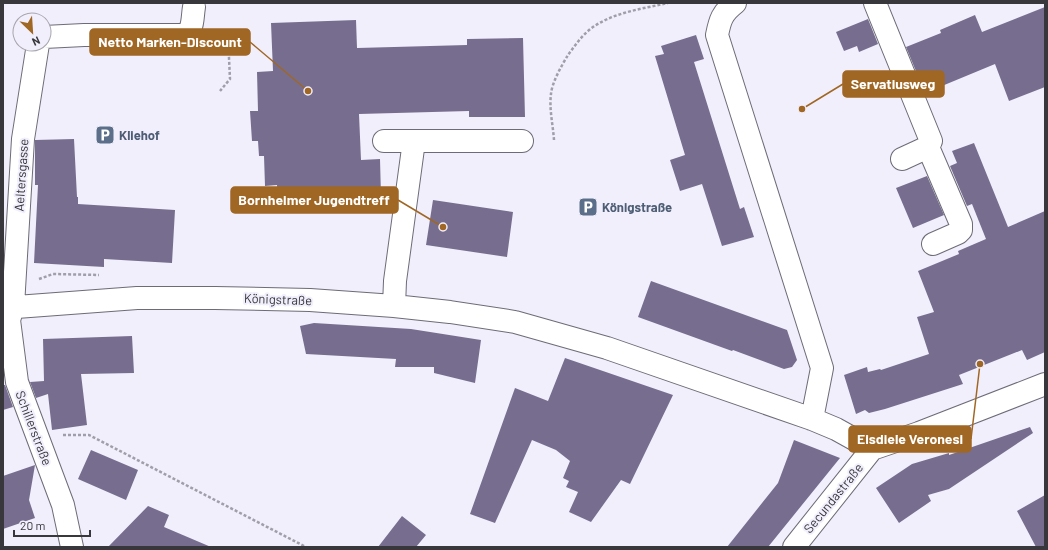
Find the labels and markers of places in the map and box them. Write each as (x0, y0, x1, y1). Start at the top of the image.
callout: Netto Marken-Discount (90, 29, 250, 55)
callout: Servatiusweg (843, 71, 944, 97)
parking icon: Kliehof (94, 124, 116, 146)
place label: Kliehof (119, 127, 160, 143)
callout: Bornheimer Jugendtreff (231, 187, 398, 213)
parking icon: Königstraße (577, 196, 599, 218)
place label: Königstraße (602, 199, 672, 215)
callout: Eisdiele Veronesi (849, 426, 971, 452)

